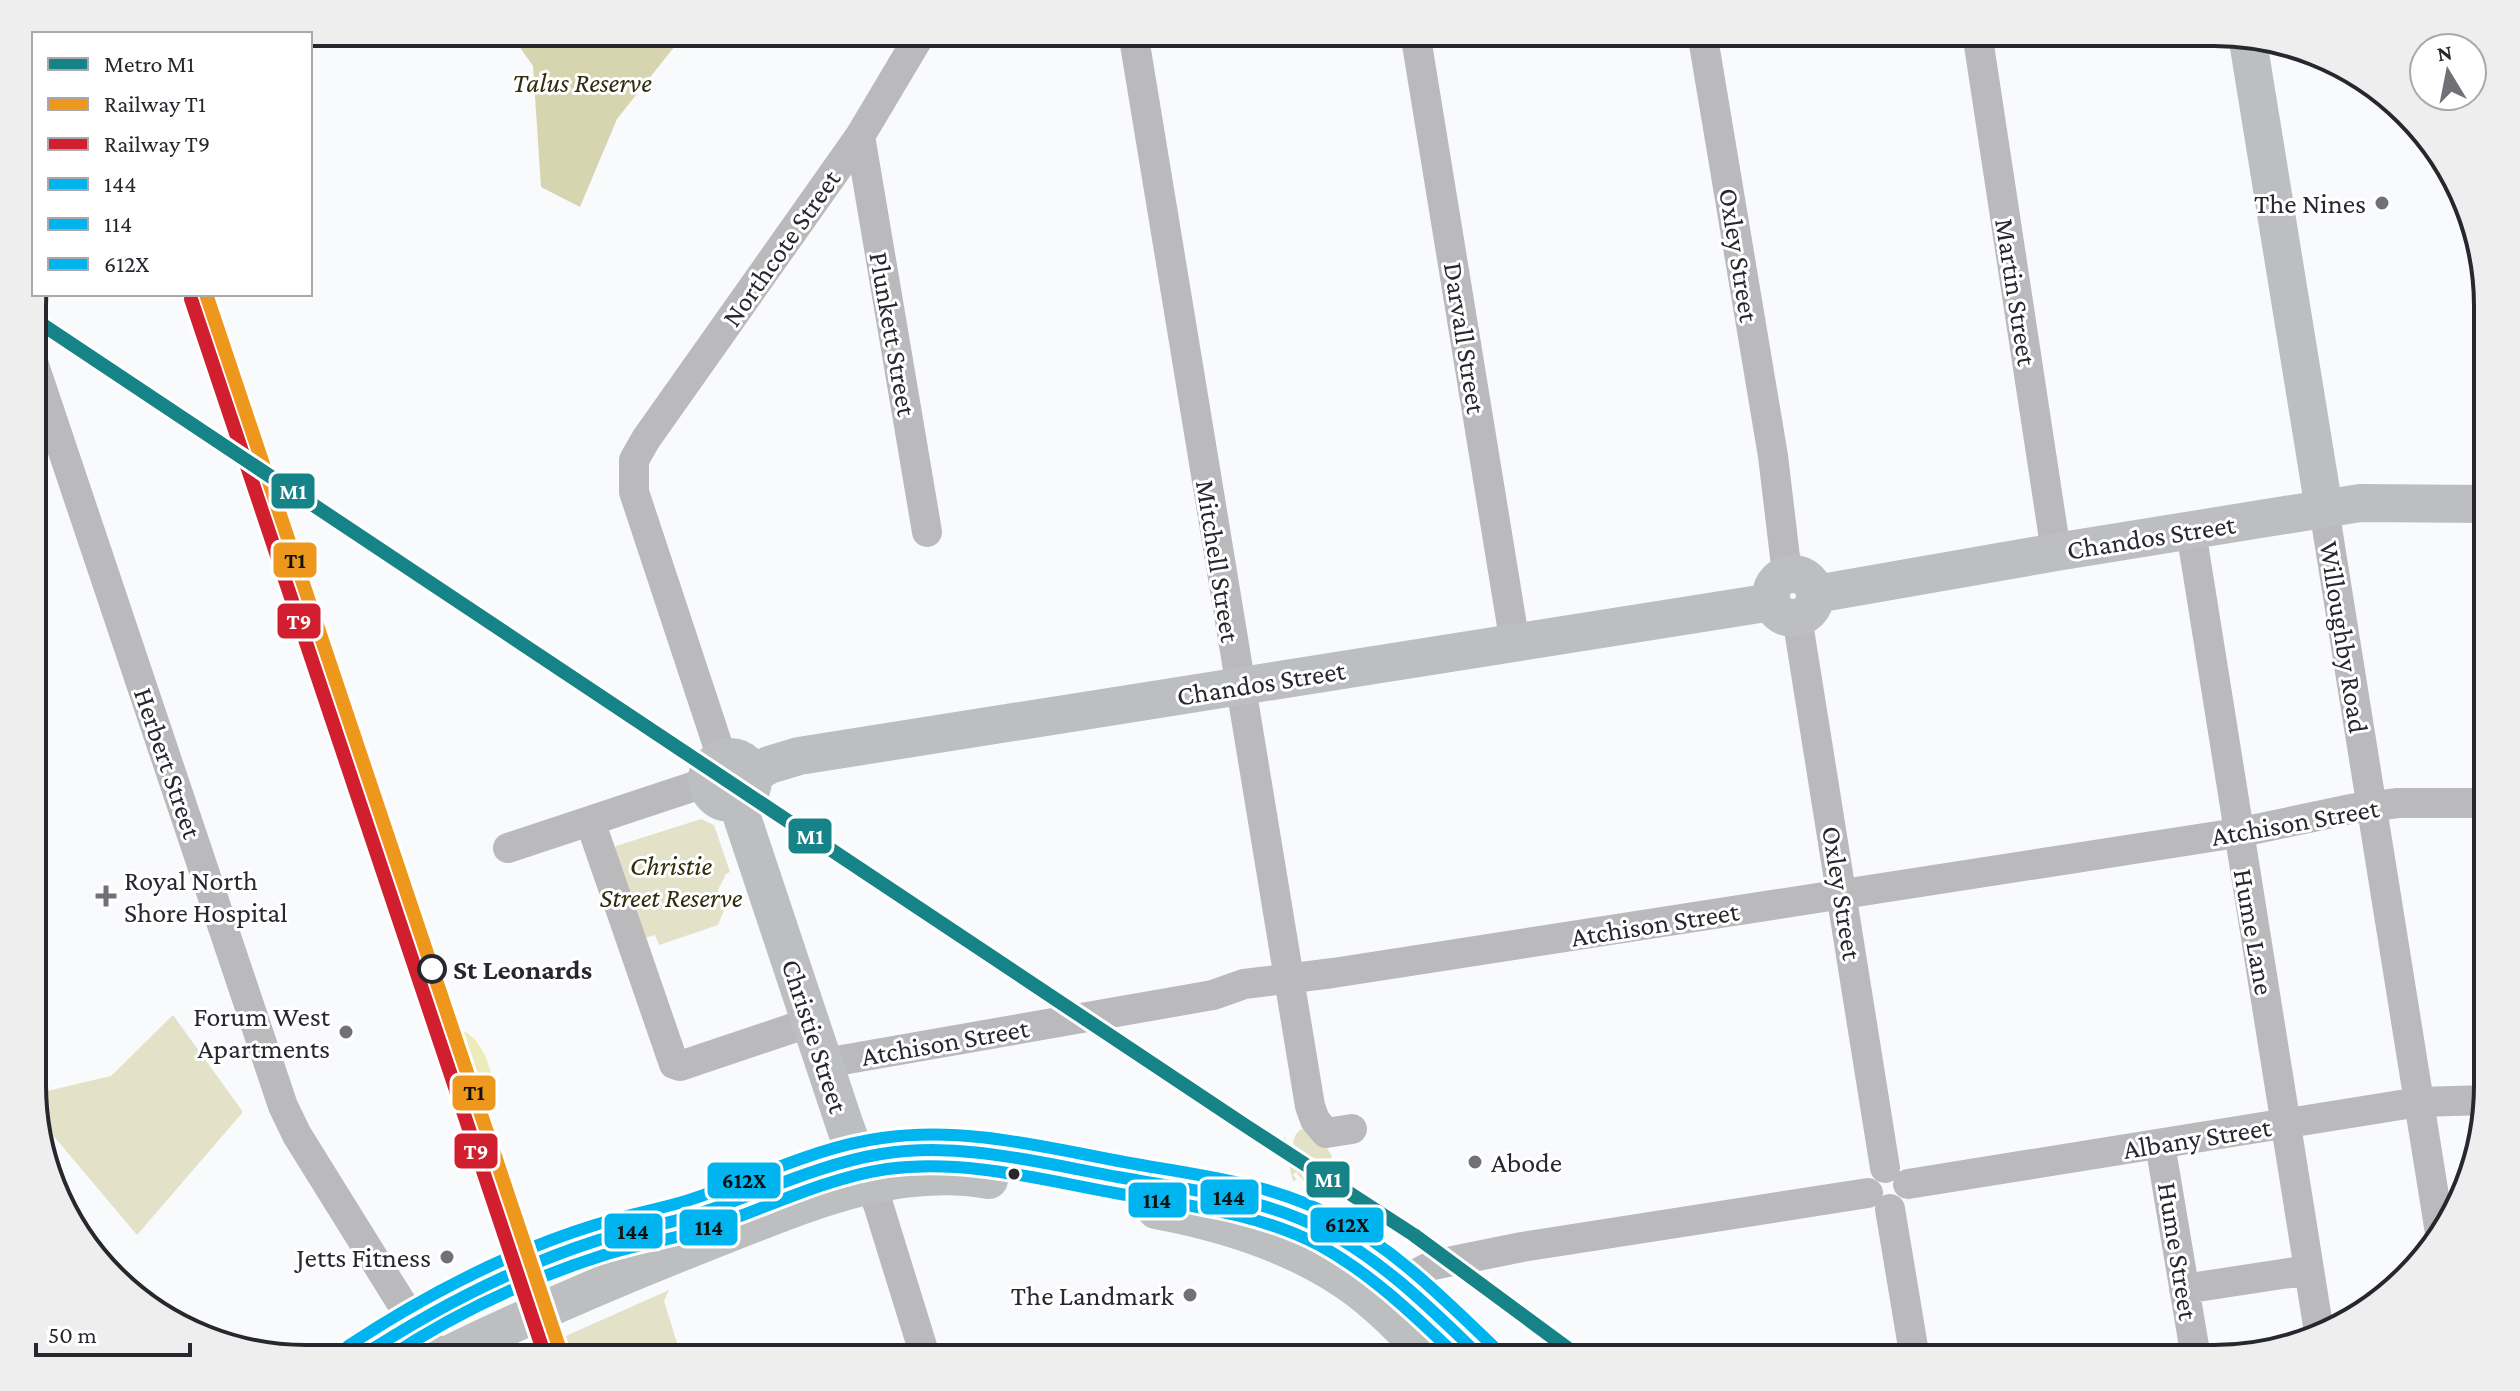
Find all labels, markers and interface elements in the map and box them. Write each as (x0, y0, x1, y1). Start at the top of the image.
legend (32, 32, 312, 296)
north arrow (2408, 32, 2488, 112)
text: N (2435, 39, 2454, 66)
text: Metro M1 (104, 50, 195, 77)
park label: Talus Reserve (512, 67, 652, 98)
text: Railway T1 (104, 90, 206, 117)
text: Railway T9 (104, 130, 210, 157)
street label: Northcote Street (716, 163, 847, 332)
text: 144 (104, 170, 136, 197)
street label: Oxley Street (1713, 186, 1765, 325)
place label: The Nines (2254, 188, 2366, 219)
marker: The Nines (2373, 194, 2391, 212)
text: 114 (104, 210, 132, 237)
street label: Martin Street (1989, 216, 2043, 369)
street label: Plunkett Street (863, 249, 923, 419)
text: 612X (104, 250, 149, 277)
street label: Darvall Street (1438, 260, 1492, 417)
line badge: M1 (270, 472, 316, 510)
street label: Mitchell Street (1190, 478, 1246, 645)
text: M1 (279, 479, 307, 504)
street label: Chandos Street (2065, 508, 2238, 566)
street label: Willoughby Road (2314, 539, 2375, 735)
line badge: T1 (272, 541, 318, 579)
text: T1 (284, 548, 306, 573)
line badge: T9 (276, 602, 322, 640)
text: T9 (286, 609, 312, 634)
street label: Chandos Street (1175, 654, 1348, 712)
street label: Herbert Street (128, 684, 208, 843)
street label: Atchison Street (2209, 792, 2382, 852)
line badge: M1 (787, 817, 833, 855)
text: M1 (796, 824, 824, 849)
street label: Oxley Street (1816, 824, 1868, 963)
park label: Christie Street Reserve (600, 850, 743, 913)
place label: Royal North Shore Hospital (124, 865, 288, 928)
street label: Hume Lane (2228, 866, 2280, 998)
marker: Royal North Shore Hospital (95, 885, 117, 907)
street label: Atchison Street (1569, 895, 1742, 953)
place label: St Leonards (453, 954, 592, 985)
marker: St Leonards (418, 955, 446, 983)
street label: Christie Street (776, 955, 855, 1117)
place label: Forum West Apartments (193, 1001, 331, 1064)
street label: Atchison Street (859, 1012, 1032, 1072)
marker: Forum West Apartments (337, 1023, 355, 1041)
line badge: T1 (451, 1074, 497, 1112)
text: T1 (463, 1080, 485, 1105)
street label: Albany Street (2121, 1111, 2274, 1165)
line badge: T9 (453, 1132, 499, 1170)
text: T9 (463, 1139, 489, 1164)
place label: Abode (1491, 1147, 1562, 1178)
marker: Abode (1466, 1153, 1484, 1171)
line badge: M1 (1305, 1160, 1351, 1199)
line badge: 612X (706, 1161, 782, 1200)
unlabelled marker (1006, 1166, 1022, 1182)
text: M1 (1314, 1167, 1342, 1192)
text: 612X (722, 1168, 767, 1193)
line badge: 144 (1199, 1178, 1260, 1216)
street label: Hume Street (2152, 1180, 2204, 1323)
line badge: 114 (1127, 1181, 1188, 1219)
text: 144 (1213, 1185, 1245, 1210)
text: 114 (1143, 1188, 1171, 1213)
line badge: 612X (1309, 1206, 1385, 1244)
line badge: 114 (678, 1208, 739, 1247)
line badge: 144 (603, 1212, 664, 1250)
text: 612X (1325, 1212, 1370, 1237)
text: 114 (695, 1215, 723, 1240)
text: 144 (617, 1219, 649, 1244)
place label: Jetts Fitness (293, 1242, 431, 1273)
marker: Jetts Fitness (438, 1248, 456, 1266)
place label: The Landmark (1011, 1280, 1175, 1311)
marker: The Landmark (1181, 1286, 1199, 1304)
scale bar (36, 1307, 190, 1357)
text: 50 m (48, 1321, 97, 1348)

